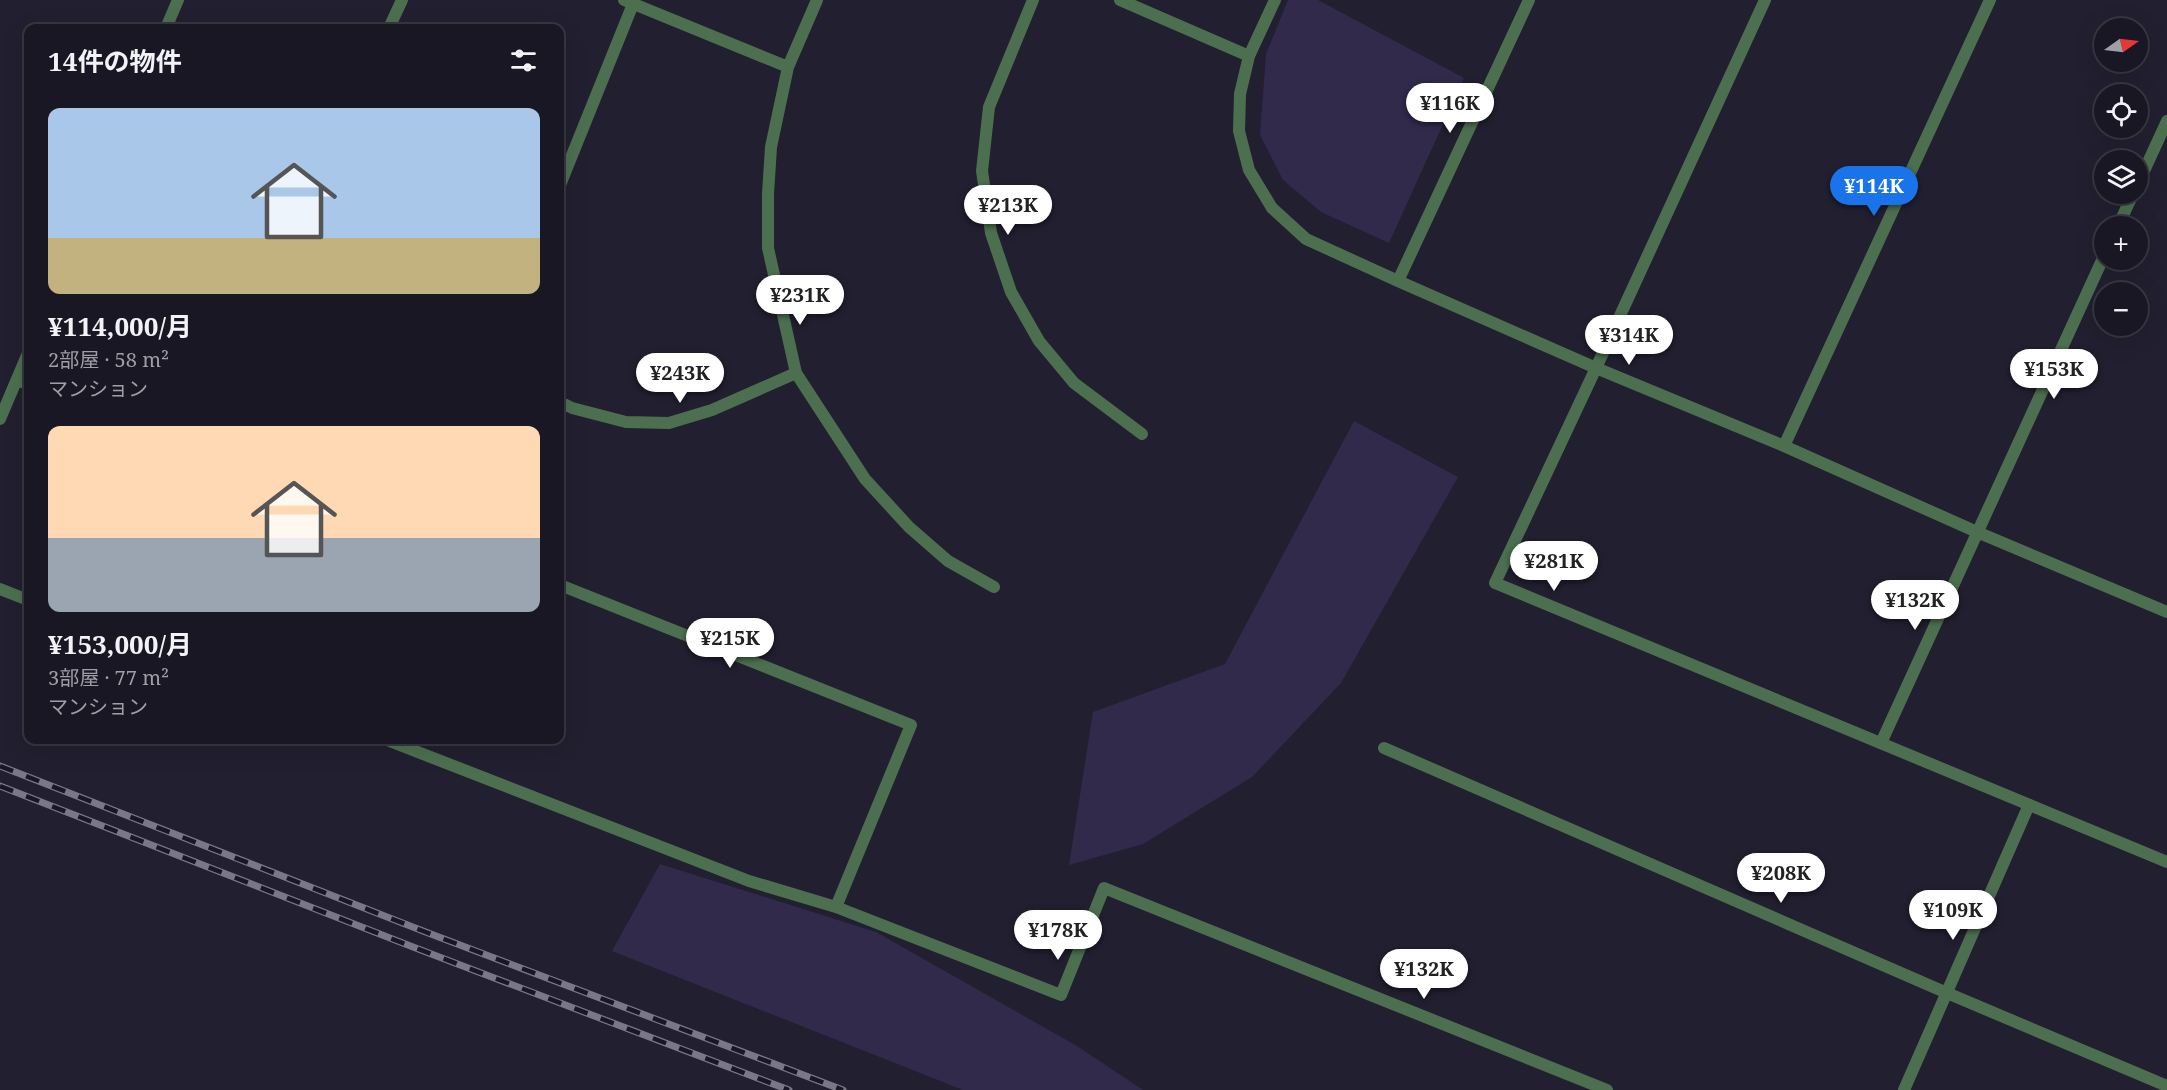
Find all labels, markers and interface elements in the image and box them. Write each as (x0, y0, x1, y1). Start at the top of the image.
north arrow (2094, 18, 2148, 72)
map controls (2094, 18, 2148, 336)
text: 14件の物件 (48, 43, 181, 79)
icon: filters (507, 44, 540, 77)
pin: ¥116K (1408, 83, 1492, 134)
button: locate (2094, 84, 2148, 138)
text: ¥116K (1420, 89, 1480, 116)
icon: home (240, 147, 348, 255)
button: layers (2094, 150, 2148, 204)
pin: ¥114K (1832, 166, 1916, 217)
text: ¥114K (1844, 172, 1904, 199)
pin: ¥213K (966, 185, 1050, 236)
text: ¥213K (978, 191, 1038, 218)
button: + (2094, 216, 2148, 270)
pin: ¥231K (758, 275, 842, 326)
text: ¥231K (770, 281, 830, 308)
button: − (2094, 282, 2148, 336)
text: ¥114,000/月 (48, 308, 192, 344)
pin: ¥314K (1587, 315, 1671, 366)
text: ¥314K (1599, 321, 1659, 348)
text: 2部屋 · 58 m² (48, 346, 169, 373)
pin: ¥153K (2012, 349, 2096, 400)
pin: ¥243K (638, 353, 722, 404)
text: ¥153K (2024, 355, 2084, 382)
text: ¥243K (650, 359, 710, 386)
text: マンション (48, 375, 148, 402)
icon: home (240, 465, 348, 573)
pin: ¥281K (1512, 541, 1596, 592)
text: ¥281K (1524, 547, 1584, 574)
pin: ¥132K (1873, 580, 1957, 631)
text: ¥132K (1885, 586, 1945, 613)
pin: ¥215K (688, 618, 772, 669)
text: ¥215K (700, 624, 760, 651)
text: ¥153,000/月 (48, 626, 192, 662)
text: 3部屋 · 77 m² (48, 664, 169, 691)
text: マンション (48, 693, 148, 720)
pin: ¥208K (1739, 853, 1823, 904)
text: ¥208K (1751, 859, 1811, 886)
pin: ¥109K (1911, 890, 1995, 941)
text: ¥109K (1923, 896, 1983, 923)
pin: ¥178K (1016, 910, 1100, 961)
text: ¥178K (1028, 916, 1088, 943)
pin: ¥132K (1382, 949, 1466, 1000)
text: ¥132K (1394, 955, 1454, 982)

